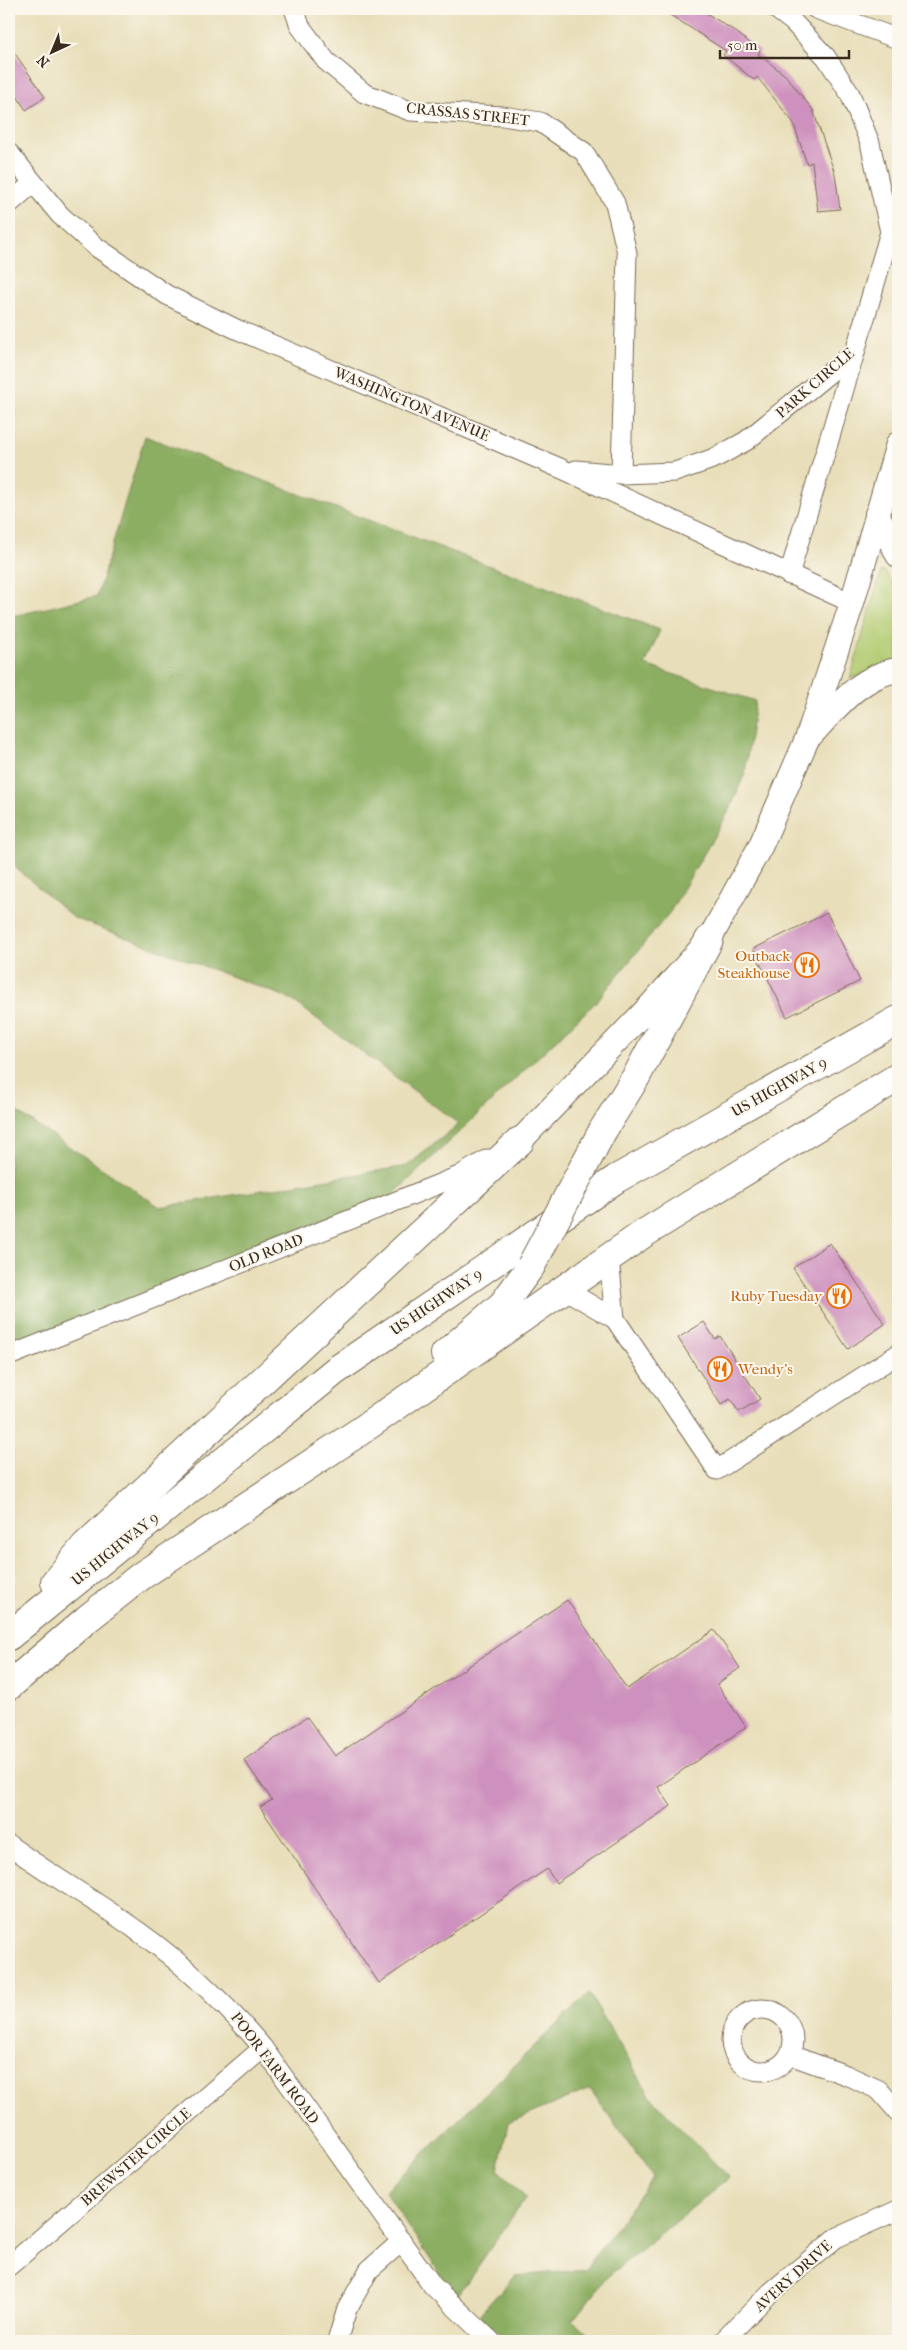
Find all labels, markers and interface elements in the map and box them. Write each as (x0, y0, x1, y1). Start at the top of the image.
north arrow (28, 28, 78, 78)
scale bar (720, 28, 848, 60)
text: 50 m (727, 36, 758, 54)
text: N (33, 51, 53, 71)
street label: CRASSAS STREET (405, 99, 532, 130)
street label: PARK CIRCLE (772, 344, 858, 422)
street label: WASHINGTON AVENUE (331, 363, 492, 445)
place label: Outback Steakhouse (718, 947, 791, 982)
restaurant icon: Outback Steakhouse (794, 952, 820, 978)
street label: US HIGHWAY 9 (728, 1053, 830, 1121)
street label: OLD ROAD (226, 1230, 306, 1276)
street label: US HIGHWAY 9 (387, 1265, 486, 1339)
restaurant icon: Ruby Tuesday (826, 1283, 852, 1309)
place label: Ruby Tuesday (730, 1287, 823, 1305)
restaurant icon: Wendy's (707, 1356, 733, 1382)
place label: Wendy's (737, 1360, 793, 1378)
street label: US HIGHWAY 9 (68, 1508, 162, 1590)
street label: POOR FARM ROAD (227, 2009, 323, 2127)
street label: BREWSTER CIRCLE (77, 2104, 195, 2210)
street label: AVERY DRIVE (750, 2236, 836, 2316)

